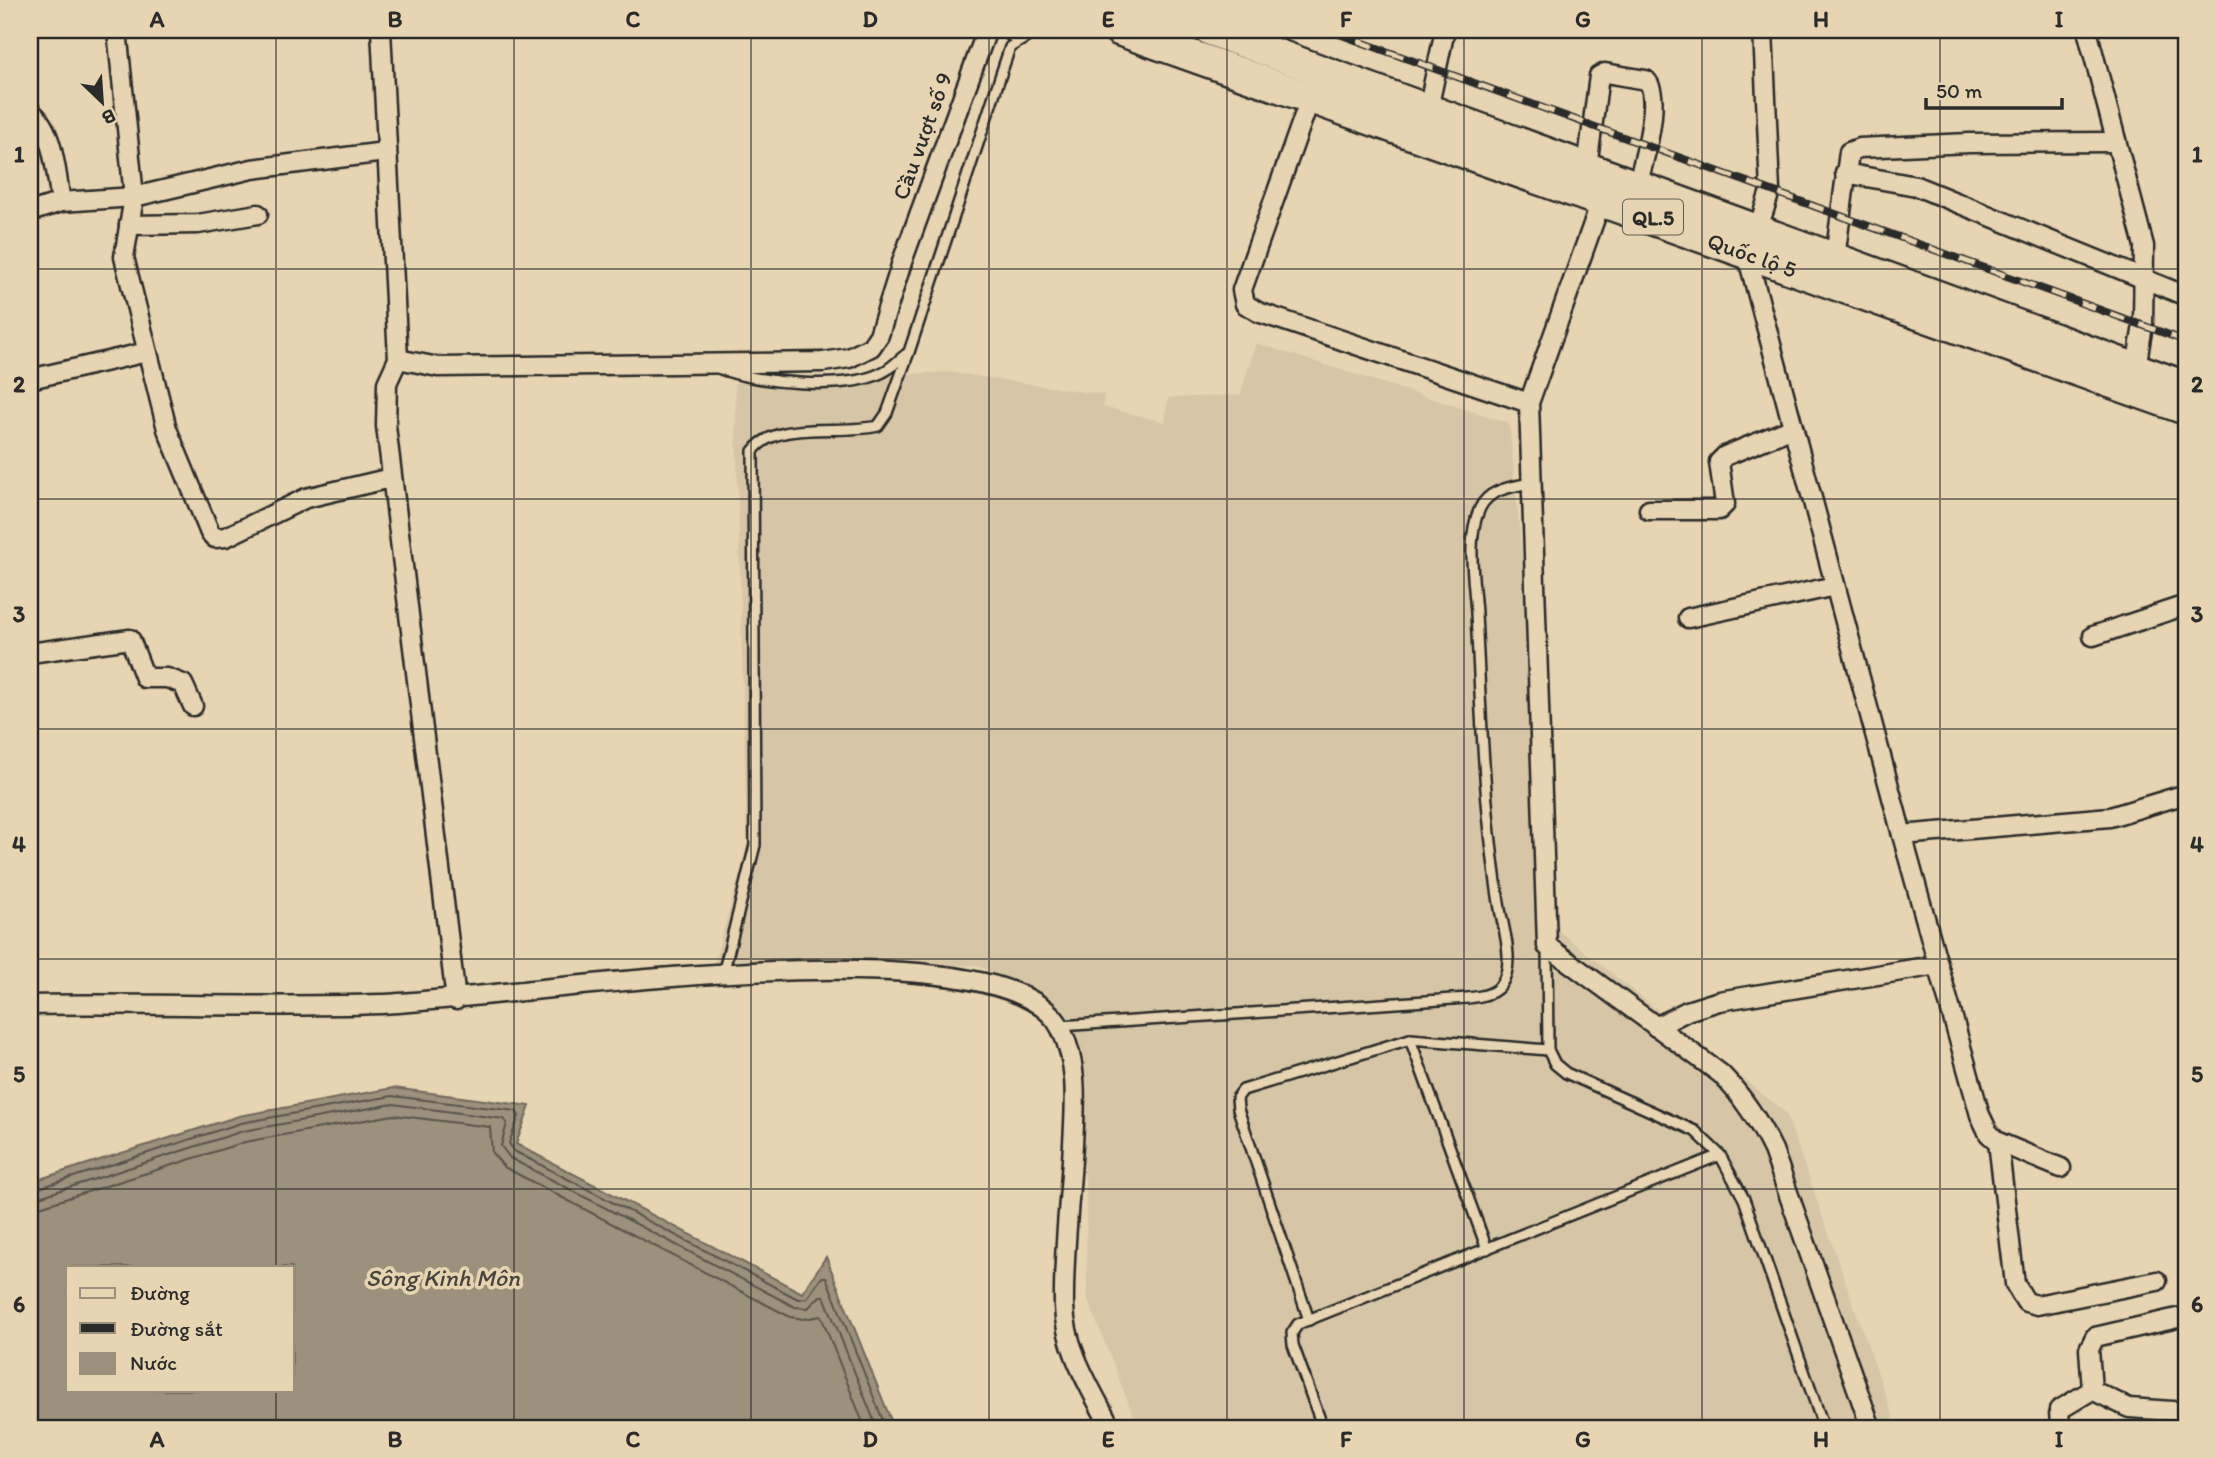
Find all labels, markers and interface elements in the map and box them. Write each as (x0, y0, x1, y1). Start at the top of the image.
text: A (149, 5, 165, 33)
text: B (388, 5, 403, 33)
text: C (626, 5, 641, 33)
text: D (862, 5, 878, 33)
text: E (1102, 5, 1115, 33)
text: F (1340, 5, 1353, 33)
text: G (1575, 5, 1591, 33)
text: H (1813, 5, 1829, 33)
text: I (2055, 5, 2064, 33)
north arrow (66, 66, 136, 136)
scale bar (1926, 66, 2062, 110)
street label: Cầu vượt số 9 (886, 68, 958, 204)
text: 50 m (1936, 78, 1983, 103)
text: B (99, 104, 119, 130)
text: 1 (14, 140, 25, 168)
text: 1 (2192, 140, 2203, 168)
road number: QL.5 (1623, 200, 1683, 234)
street label: Quốc lộ 5 (1704, 226, 1801, 284)
text: 2 (13, 370, 26, 398)
text: 2 (2191, 370, 2204, 398)
text: 3 (13, 600, 26, 628)
text: 3 (2191, 600, 2204, 628)
text: 4 (12, 830, 26, 858)
text: 4 (2190, 830, 2204, 858)
text: 5 (13, 1060, 25, 1088)
text: 5 (2191, 1060, 2203, 1088)
water label: Sông Kinh Môn (366, 1263, 520, 1292)
legend (66, 1266, 294, 1392)
text: Đường (130, 1280, 190, 1305)
text: 6 (13, 1290, 25, 1318)
text: 6 (2191, 1290, 2203, 1318)
text: Đường sắt (130, 1316, 223, 1341)
text: Nước (130, 1350, 177, 1375)
text: A (149, 1425, 165, 1453)
text: B (388, 1425, 403, 1453)
text: C (626, 1425, 641, 1453)
text: D (862, 1425, 878, 1453)
text: E (1102, 1425, 1115, 1453)
text: F (1340, 1425, 1353, 1453)
text: G (1575, 1425, 1591, 1453)
text: H (1813, 1425, 1829, 1453)
text: I (2055, 1425, 2064, 1453)

